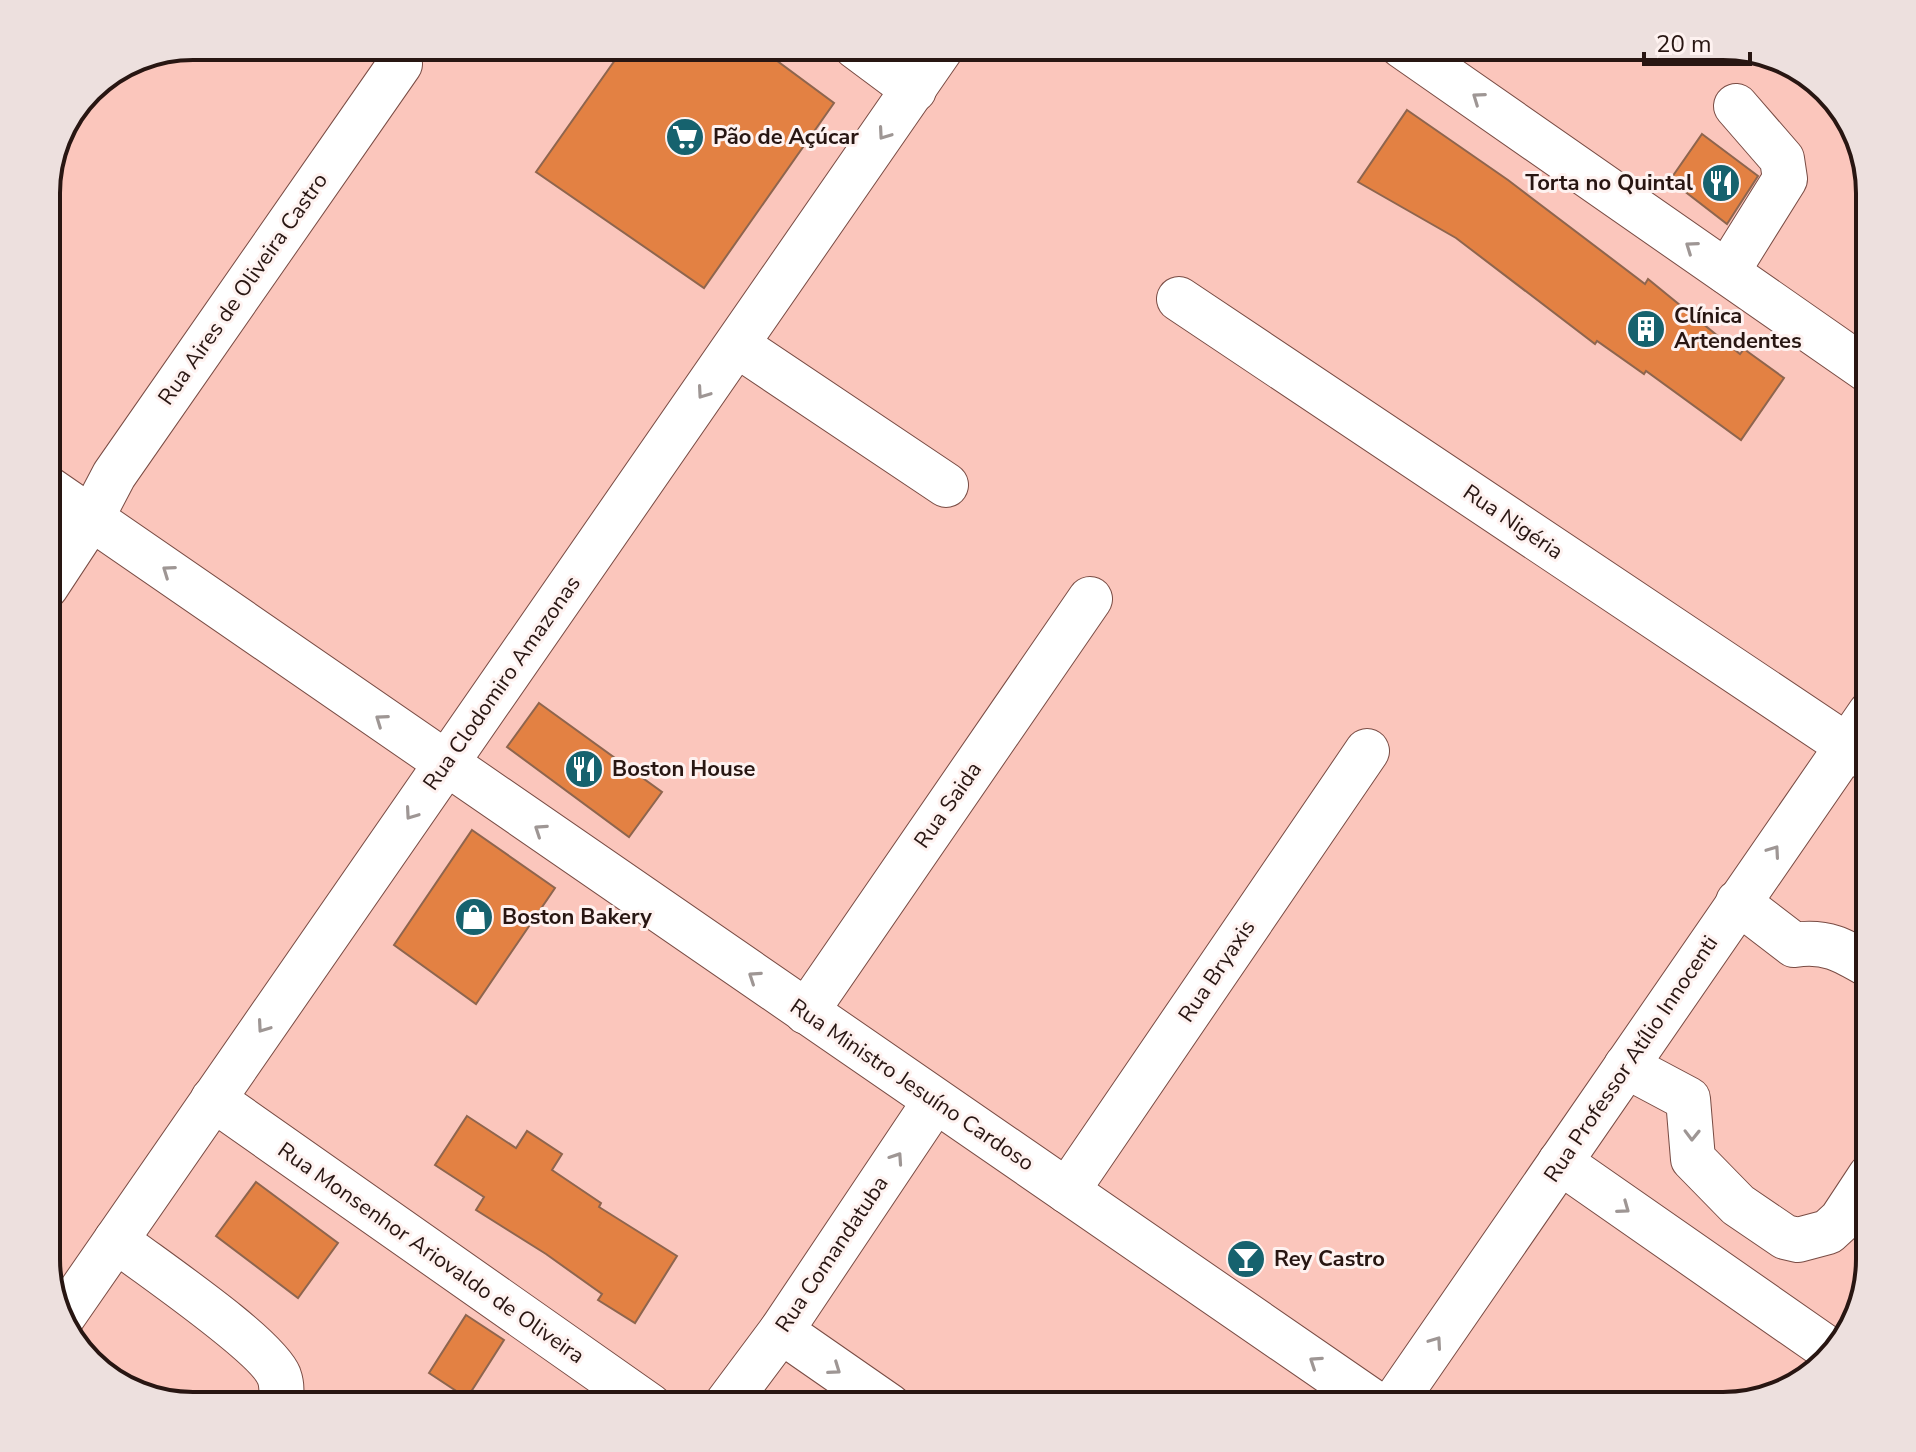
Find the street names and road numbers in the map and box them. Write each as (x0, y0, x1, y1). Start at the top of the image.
street label: Rua Aires de Oliveira Castro (151, 167, 335, 411)
street label: Rua Nigéria (1457, 477, 1569, 567)
street label: Rua Clodomiro Amazonas (416, 570, 588, 796)
street label: Rua Saida (907, 756, 989, 854)
street label: Rua Bryaxis (1172, 914, 1262, 1028)
street label: Rua Professor Atílio Innocenti (1537, 930, 1725, 1188)
street label: Rua Ministro Jesuíno Cardoso (784, 992, 1040, 1178)
street label: Rua Monsenhor Ariovaldo de Oliveira (272, 1135, 590, 1371)
street label: Rua Comandatuba (768, 1170, 896, 1338)

